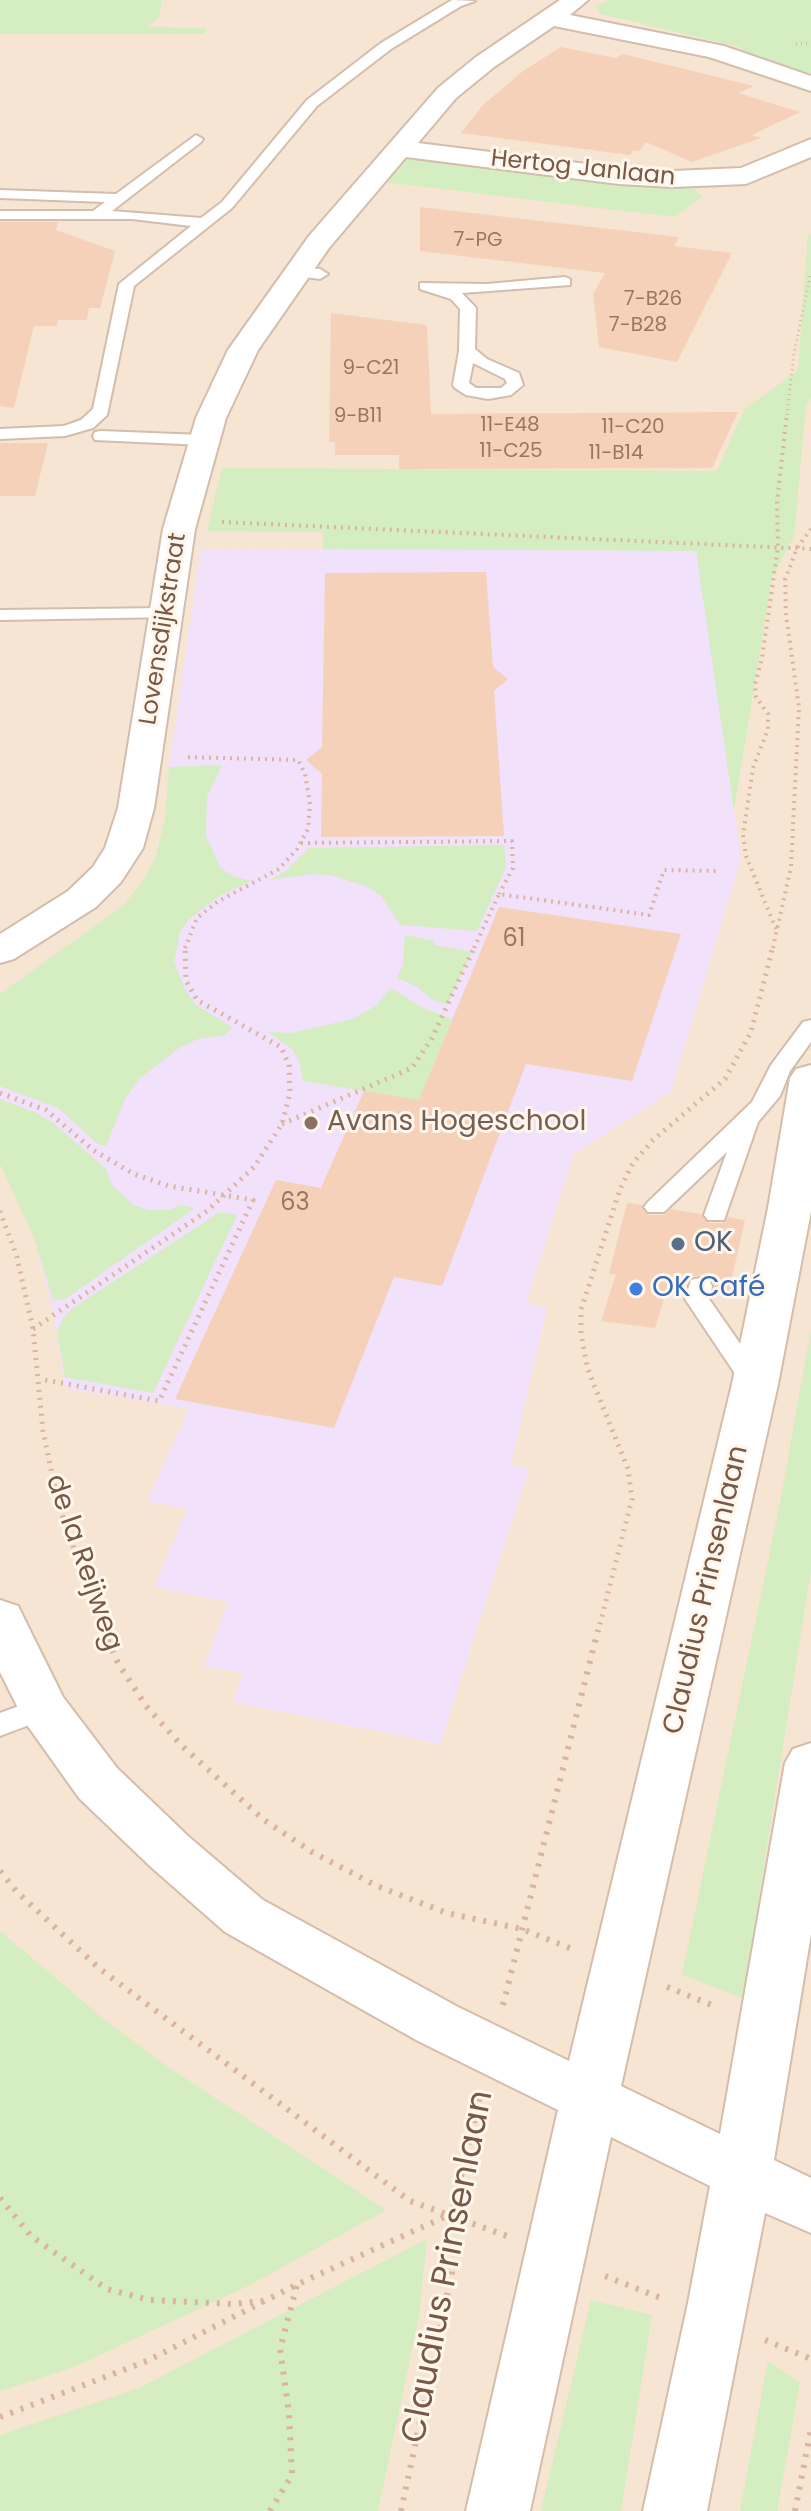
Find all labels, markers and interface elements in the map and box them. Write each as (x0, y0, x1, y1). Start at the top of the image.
street label: Hertog Janlaan (489, 145, 677, 193)
house number: 7-PG (453, 229, 503, 253)
house number: 7-B26 (624, 288, 682, 312)
house number: 7-B28 (609, 314, 667, 338)
house number: 9-C21 (343, 357, 399, 381)
house number: 9-B11 (334, 405, 382, 429)
house number: 11-E48 (480, 414, 540, 438)
house number: 11-C20 (601, 416, 665, 440)
house number: 11-C25 (479, 440, 543, 464)
house number: 11-B14 (588, 442, 644, 466)
street label: Lovensdijkstraat (135, 531, 193, 727)
house number: 61 (503, 926, 525, 954)
place label: Avans Hogeschool (327, 1106, 586, 1140)
marker: Avans Hogeschool (302, 1114, 320, 1132)
house number: 63 (280, 1190, 310, 1218)
place label: OK (694, 1227, 733, 1261)
marker: OK (669, 1235, 687, 1253)
place label: OK Café (652, 1272, 765, 1306)
marker: OK Café (627, 1280, 645, 1298)
street label: Claudius Prinsenlaan (657, 1442, 757, 1738)
street label: de la Reijweg (37, 1470, 129, 1656)
street label: Claudius Prinsenlaan (395, 2087, 503, 2447)

